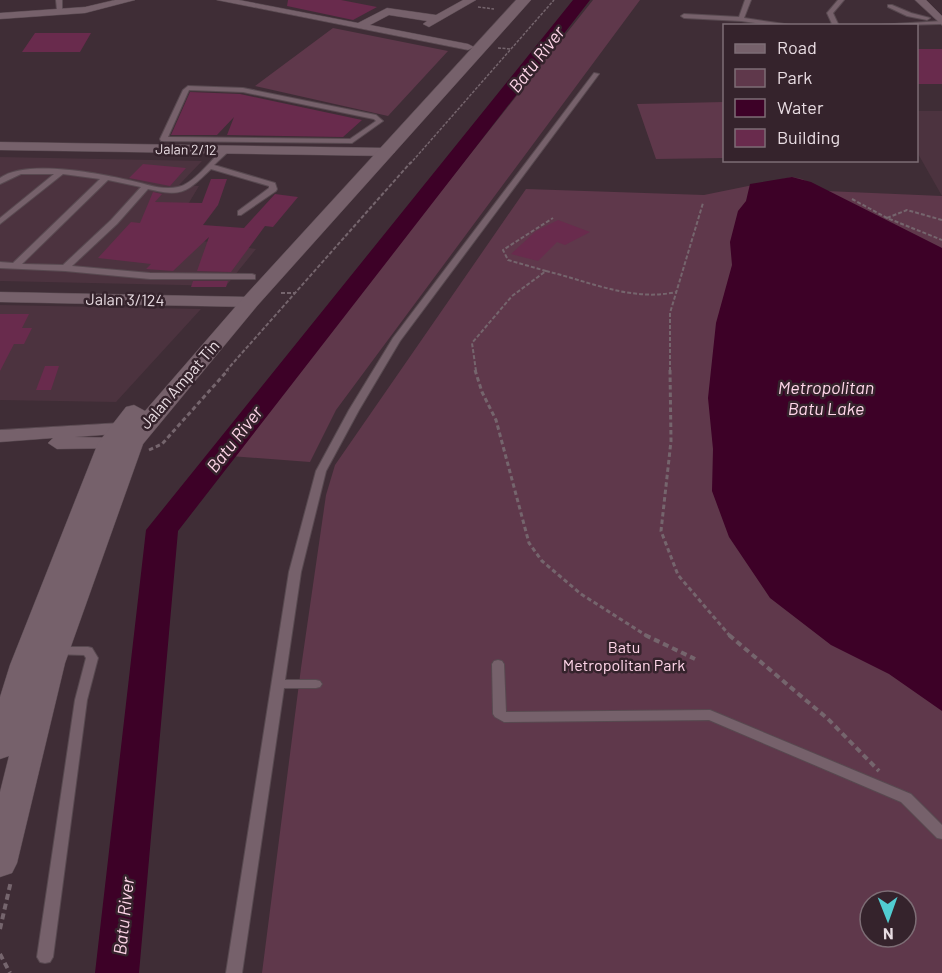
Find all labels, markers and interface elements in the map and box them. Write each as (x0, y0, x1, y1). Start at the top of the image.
water label: Batu River (503, 21, 569, 97)
legend (723, 24, 918, 162)
text: Road (777, 36, 817, 58)
text: Park (777, 66, 812, 88)
text: Water (777, 96, 824, 118)
text: Building (777, 126, 840, 148)
street label: Jalan 2/12 (155, 140, 217, 158)
street label: Jalan 3/124 (85, 289, 165, 309)
street label: Jalan Ampat Tin (135, 336, 223, 432)
water label: Metropolitan Batu Lake (778, 376, 874, 419)
water label: Batu River (201, 401, 267, 477)
park label: Batu Metropolitan Park (563, 637, 685, 674)
water label: Batu River (108, 875, 138, 956)
north arrow (858, 889, 918, 949)
text: N (883, 925, 894, 944)

